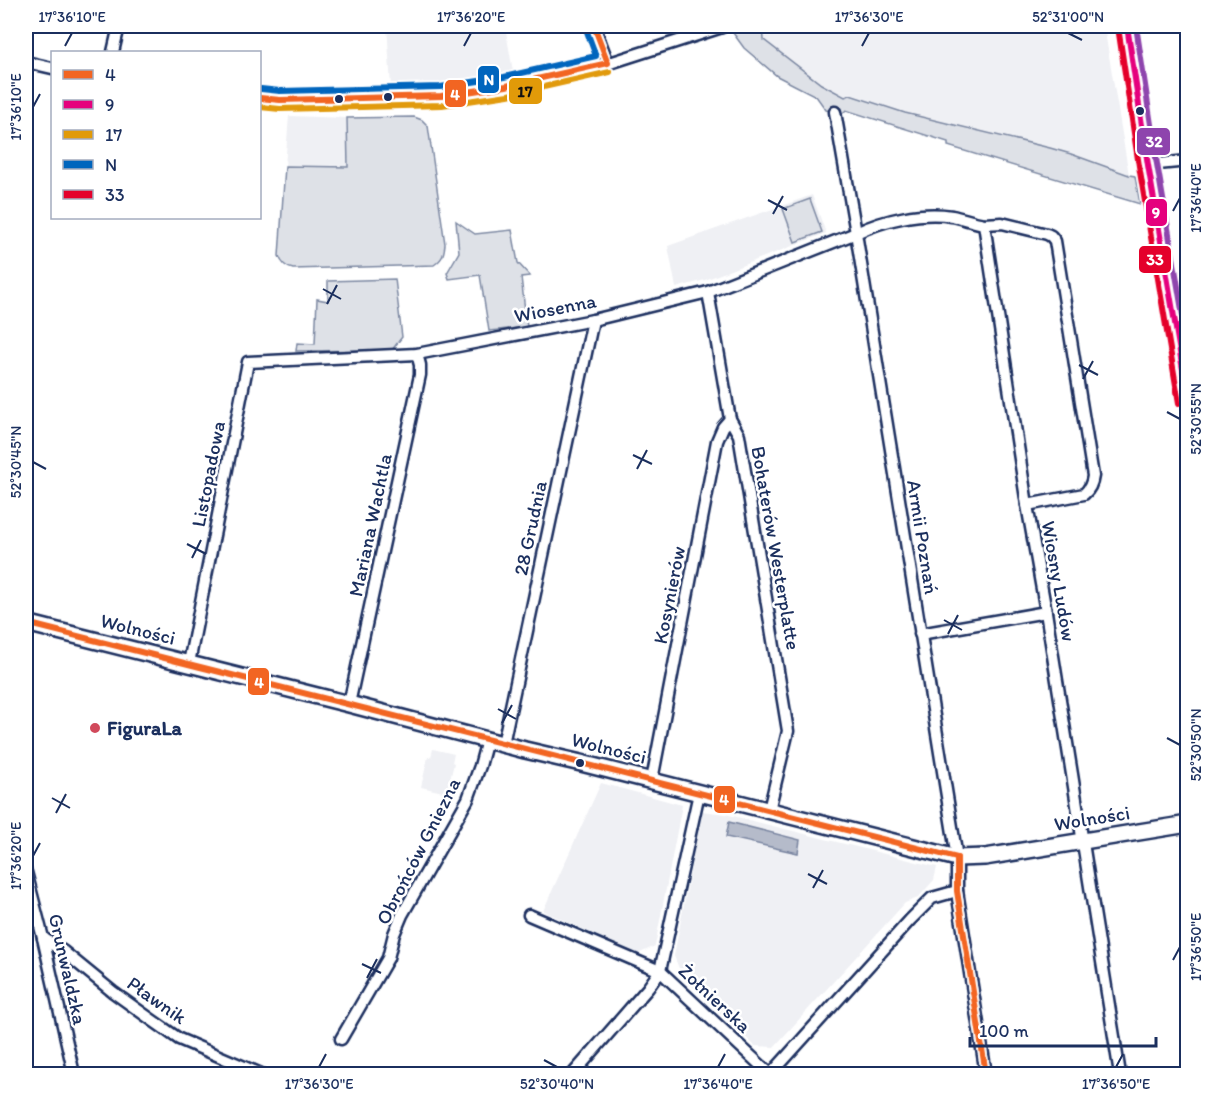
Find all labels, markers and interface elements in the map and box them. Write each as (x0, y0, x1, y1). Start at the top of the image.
text: 17°36'10"E (38, 8, 106, 26)
text: 17°36'20"E (437, 8, 505, 26)
text: 17°36'30"E (835, 8, 903, 26)
text: 52°31'00"N (1032, 8, 1104, 26)
legend (51, 51, 261, 219)
text: 4 (105, 64, 116, 86)
line badge: N (477, 65, 500, 94)
text: N (484, 70, 494, 89)
text: 17°36'10"E (7, 73, 25, 141)
line badge: 17 (508, 77, 543, 105)
line badge: 4 (444, 79, 467, 108)
text: 17 (517, 82, 533, 101)
text: 4 (450, 85, 460, 104)
unlabelled marker (382, 91, 394, 103)
unlabelled marker (333, 93, 345, 105)
text: 9 (105, 94, 114, 116)
unlabelled marker (1134, 105, 1146, 117)
text: 17 (105, 124, 122, 146)
line badge: 32 (1136, 127, 1171, 156)
text: 32 (1145, 132, 1163, 151)
text: N (105, 154, 117, 176)
text: 17°36'40"E (1187, 163, 1205, 233)
text: 33 (105, 184, 125, 206)
line badge: 9 (1145, 198, 1168, 227)
text: 9 (1152, 203, 1160, 222)
line badge: 33 (1138, 245, 1172, 274)
text: 33 (1146, 250, 1164, 269)
street label: Wiosenna (512, 288, 599, 328)
text: 52°30'55"N (1187, 383, 1205, 455)
street label: Listopadowa (186, 419, 230, 529)
text: 52°30'45"N (7, 426, 25, 498)
street label: Bohaterów Westerplatte (746, 444, 806, 652)
street label: Mariana Wachtla (343, 451, 397, 599)
street label: 28 Grudnia (508, 478, 552, 578)
street label: Armii Poznań (902, 478, 944, 596)
street label: Wiosny Ludów (1037, 519, 1081, 643)
street label: Kosynierów (648, 544, 690, 646)
street label: Wolności (98, 608, 178, 650)
line badge: 4 (247, 667, 270, 696)
text: 4 (254, 673, 264, 692)
text: 52°30'50"N (1187, 708, 1205, 782)
place label: FiguraLa (107, 716, 183, 741)
marker: FiguraLa (88, 721, 102, 735)
street label: Wolności (569, 727, 649, 769)
unlabelled marker (574, 757, 586, 769)
street label: Obrońców Gniezna (371, 773, 466, 929)
line badge: 4 (713, 785, 736, 814)
text: 4 (719, 790, 729, 809)
street label: Wolności (1052, 800, 1132, 836)
text: 17°36'20"E (7, 822, 25, 890)
street label: Grunwaldzka (44, 911, 93, 1027)
text: 17°36'50"E (1187, 913, 1205, 981)
street label: Żołnierska (674, 958, 757, 1038)
street label: Pławnik (123, 971, 192, 1030)
scale bar (970, 1010, 1156, 1048)
text: 100 m (979, 1020, 1029, 1042)
text: 17°36'30"E (285, 1075, 353, 1093)
text: 52°30'40"N (520, 1075, 594, 1093)
text: 17°36'40"E (683, 1075, 753, 1093)
text: 17°36'50"E (1082, 1075, 1150, 1093)

